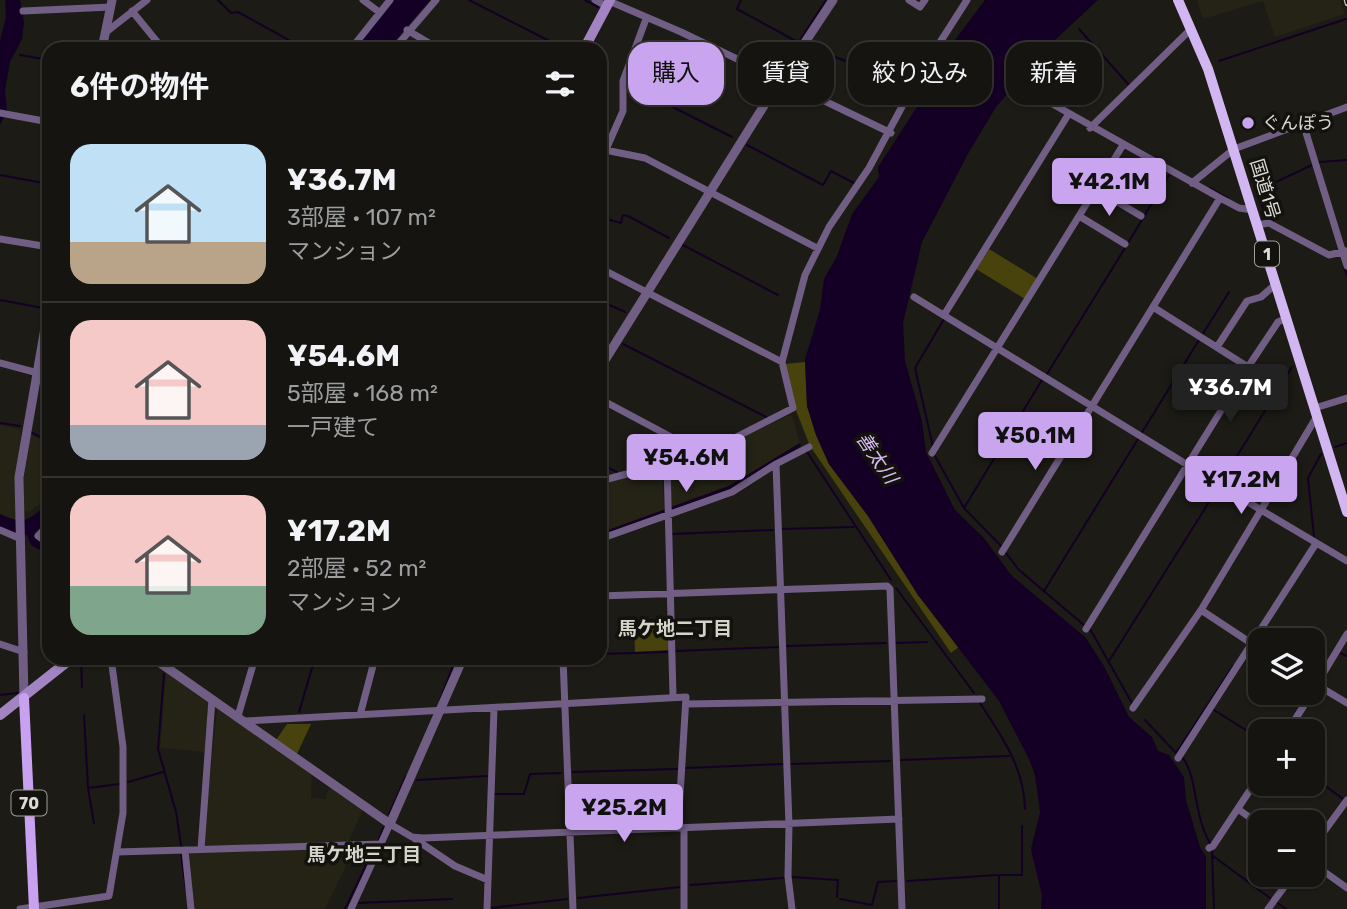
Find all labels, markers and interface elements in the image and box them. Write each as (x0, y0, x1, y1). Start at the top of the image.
chip: 購入 (628, 42, 724, 105)
chip: 賃貸 (738, 42, 834, 105)
chip: 絞り込み (848, 42, 992, 105)
chip: 新着 (1006, 42, 1102, 105)
icon: filters (541, 65, 579, 103)
text: 6件の物件 (70, 69, 210, 105)
place label: ぐんぽう (1262, 112, 1334, 134)
marker: ぐんぽう (1240, 115, 1256, 131)
street label: 国道1号 (1245, 156, 1285, 222)
pin: ¥42.1M (1052, 158, 1166, 218)
text: ¥36.7M (287, 162, 397, 198)
text: ¥42.1M (1068, 167, 1150, 195)
icon: home (126, 172, 210, 256)
text: 3部屋 · 107 m² (287, 203, 436, 231)
text: マンション (287, 237, 402, 265)
road number: 1 (1255, 242, 1279, 266)
text: ¥54.6M (287, 338, 400, 374)
icon: home (126, 348, 210, 432)
pin: ¥36.7M (1173, 364, 1287, 424)
text: ¥36.7M (1188, 373, 1272, 401)
text: 5部屋 · 168 m² (287, 379, 438, 407)
pin: ¥50.1M (978, 412, 1092, 472)
text: 一戸建て (287, 413, 379, 441)
text: ¥50.1M (994, 421, 1076, 449)
water label: 善太川 (852, 428, 904, 490)
pin: ¥54.6M (629, 434, 743, 494)
text: ¥54.6M (643, 443, 729, 471)
pin: ¥17.2M (1184, 456, 1298, 516)
text: ¥17.2M (1201, 465, 1281, 493)
text: ¥17.2M (287, 513, 391, 549)
icon: home (126, 523, 210, 607)
text: 2部屋 · 52 m² (287, 554, 426, 582)
text: マンション (287, 588, 402, 616)
district label: 馬ケ地二丁目 (618, 617, 732, 640)
map controls (1248, 628, 1325, 887)
button: layers (1248, 628, 1325, 705)
button: + (1248, 719, 1325, 796)
pin: ¥25.2M (567, 784, 681, 844)
road number: 70 (12, 790, 46, 816)
text: ¥25.2M (581, 793, 667, 821)
button: − (1248, 810, 1325, 887)
district label: 馬ケ地三丁目 (307, 843, 421, 866)

